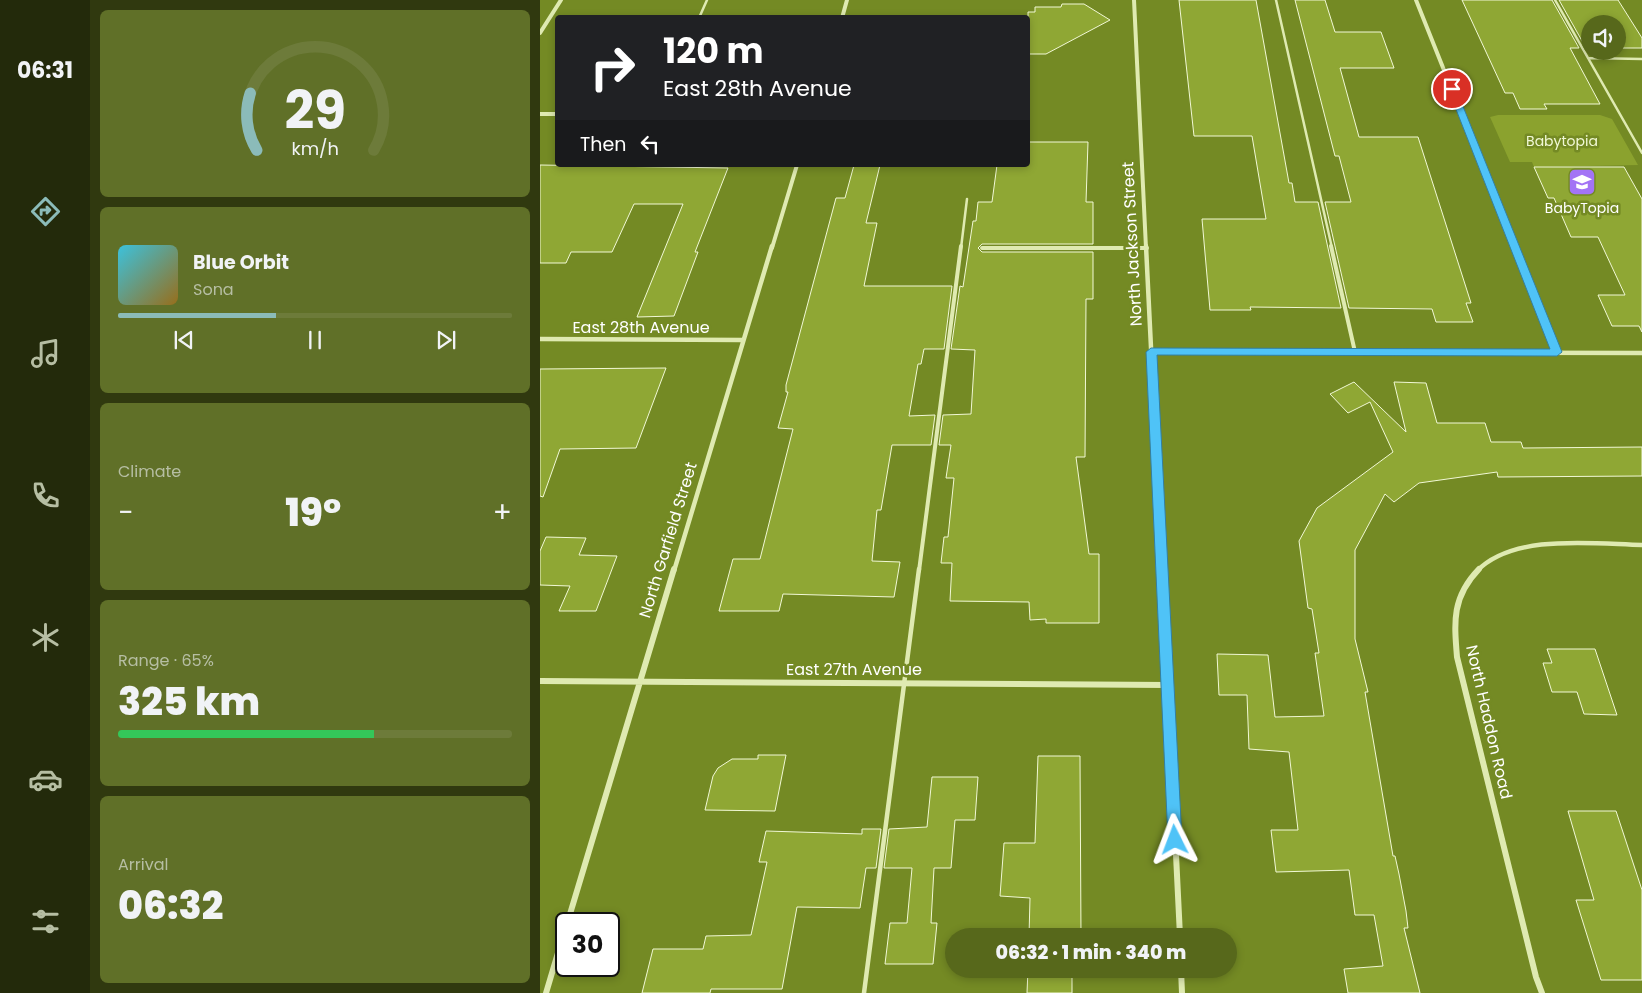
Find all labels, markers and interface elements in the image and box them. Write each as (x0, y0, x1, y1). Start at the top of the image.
map controls (1581, 15, 1626, 60)
button: sound (1581, 15, 1626, 60)
text: 120 m (663, 26, 763, 75)
icon: right (580, 35, 645, 100)
text: 06:31 (17, 55, 73, 86)
pin (1431, 68, 1473, 110)
text: East 28th Avenue (663, 73, 852, 104)
text: 29 (284, 74, 346, 147)
icon: arrive (1438, 75, 1466, 103)
icon: left (636, 130, 664, 158)
text: Then (580, 131, 626, 158)
park label: Babytopia (1526, 131, 1598, 151)
text: km/h (291, 136, 339, 161)
street label: North Jackson Street (1116, 161, 1148, 327)
school or university icon: BabyTopia (1567, 167, 1597, 197)
icon: directions (28, 194, 63, 229)
place label: BabyTopia (1545, 198, 1619, 218)
text: Blue Orbit (193, 249, 289, 276)
text: Sona (193, 278, 234, 301)
street label: East 28th Avenue (572, 316, 710, 339)
icon: previous (170, 326, 198, 354)
icon: pause (301, 326, 329, 354)
icon: next (432, 326, 460, 354)
icon: music (28, 336, 63, 371)
street label: North Garfield Street (633, 459, 703, 621)
text: Climate (118, 460, 181, 483)
icon: phone (28, 478, 63, 513)
text: 19° (285, 486, 341, 539)
text: − (118, 493, 133, 532)
text: + (493, 493, 512, 532)
icon: climate (28, 620, 63, 655)
street label: North Haddon Road (1460, 643, 1518, 801)
text: Range · 65% (118, 649, 214, 672)
street label: East 27th Avenue (786, 658, 922, 681)
text: 325 km (118, 675, 260, 728)
icon: car (28, 762, 63, 797)
position arrow (1148, 813, 1200, 865)
text: Arrival (118, 853, 168, 876)
text: 06:32 (118, 879, 223, 932)
icon: filters (28, 904, 63, 939)
speed limit sign: 30 (555, 912, 620, 977)
text: 06:32 · 1 min · 340 m (996, 939, 1186, 966)

